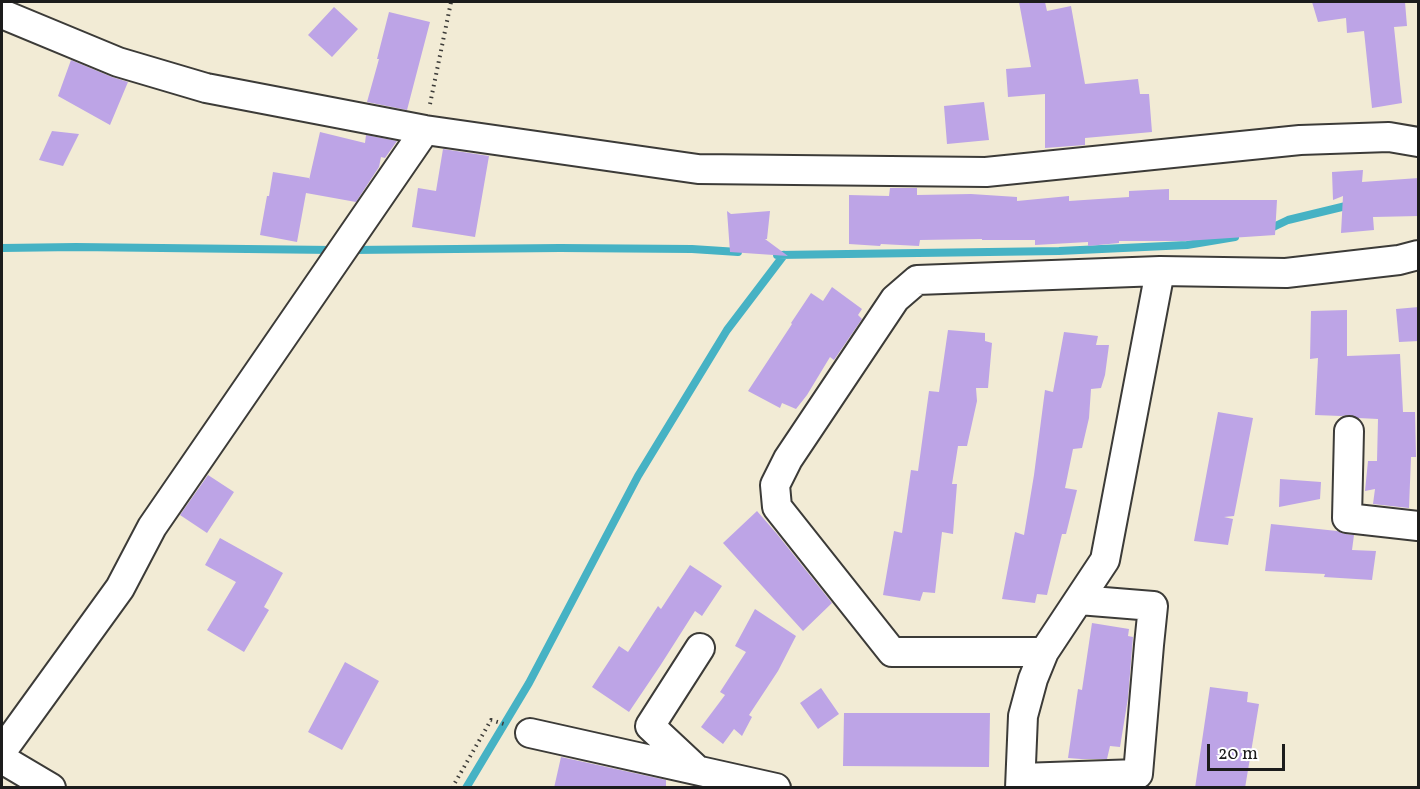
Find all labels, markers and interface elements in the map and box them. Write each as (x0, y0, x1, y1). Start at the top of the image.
scale bar (1210, 732, 1288, 770)
text: 20 m (1218, 742, 1258, 767)

